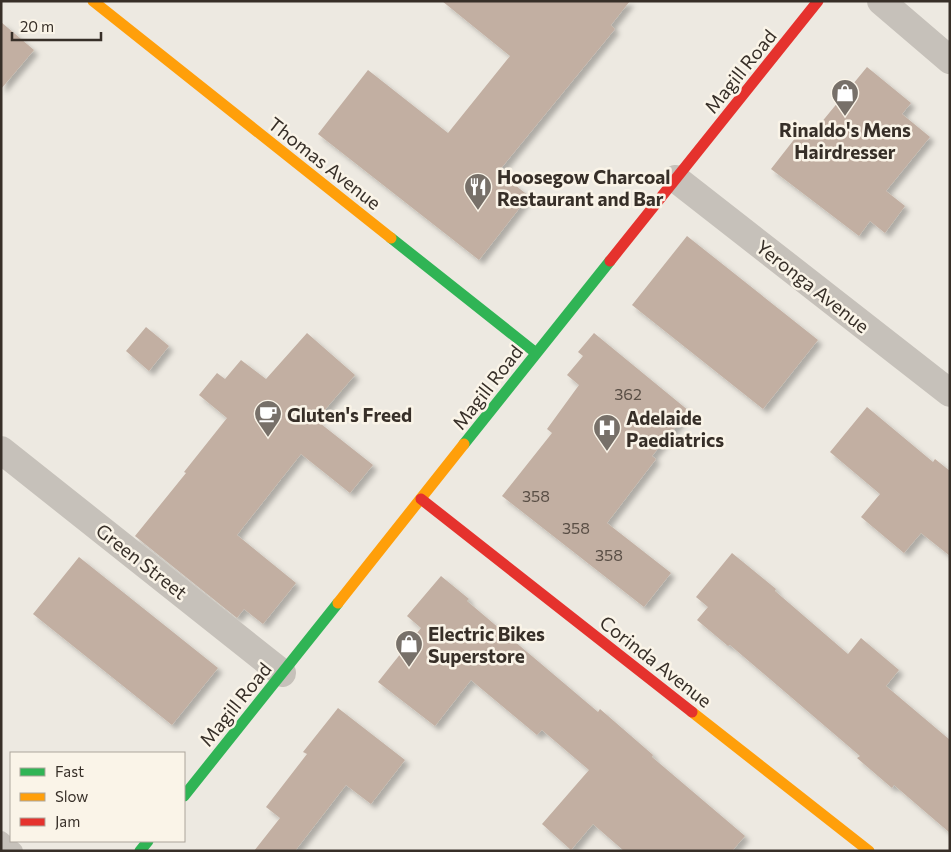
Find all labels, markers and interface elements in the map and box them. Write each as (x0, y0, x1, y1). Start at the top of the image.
scale bar (12, 10, 101, 42)
text: 20 m (20, 17, 54, 35)
street label: Magill Road (699, 25, 781, 117)
shop icon: Rinaldo's Mens Hairdresser (830, 78, 860, 117)
street label: Thomas Avenue (264, 112, 386, 214)
place label: Rinaldo's Mens Hairdresser (779, 118, 911, 163)
place label: Hoosegow Charcoal Restaurant and Bar (497, 165, 671, 210)
restaurant icon: Hoosegow Charcoal Restaurant and Bar (463, 172, 493, 211)
street label: Yeronga Avenue (752, 235, 874, 337)
street label: Magill Road (447, 340, 527, 434)
house number: 362 (614, 384, 642, 403)
cafe icon: Gluten's Freed (253, 399, 283, 438)
place label: Gluten's Freed (287, 403, 412, 426)
place label: Adelaide Paediatrics (626, 406, 724, 451)
hospital icon: Adelaide Paediatrics (592, 413, 622, 452)
house number: 358 (522, 486, 550, 505)
street label: Green Street (92, 518, 192, 604)
house number: 358 (562, 518, 590, 537)
house number: 358 (595, 545, 623, 564)
street label: Corinda Avenue (595, 610, 717, 712)
place label: Electric Bikes Superstore (428, 622, 545, 667)
shop icon: Electric Bikes Superstore (394, 629, 424, 668)
street label: Magill Road (194, 658, 276, 750)
legend (10, 752, 185, 842)
text: Fast (55, 762, 84, 780)
text: Slow (55, 787, 88, 805)
text: Jam (55, 812, 80, 830)

